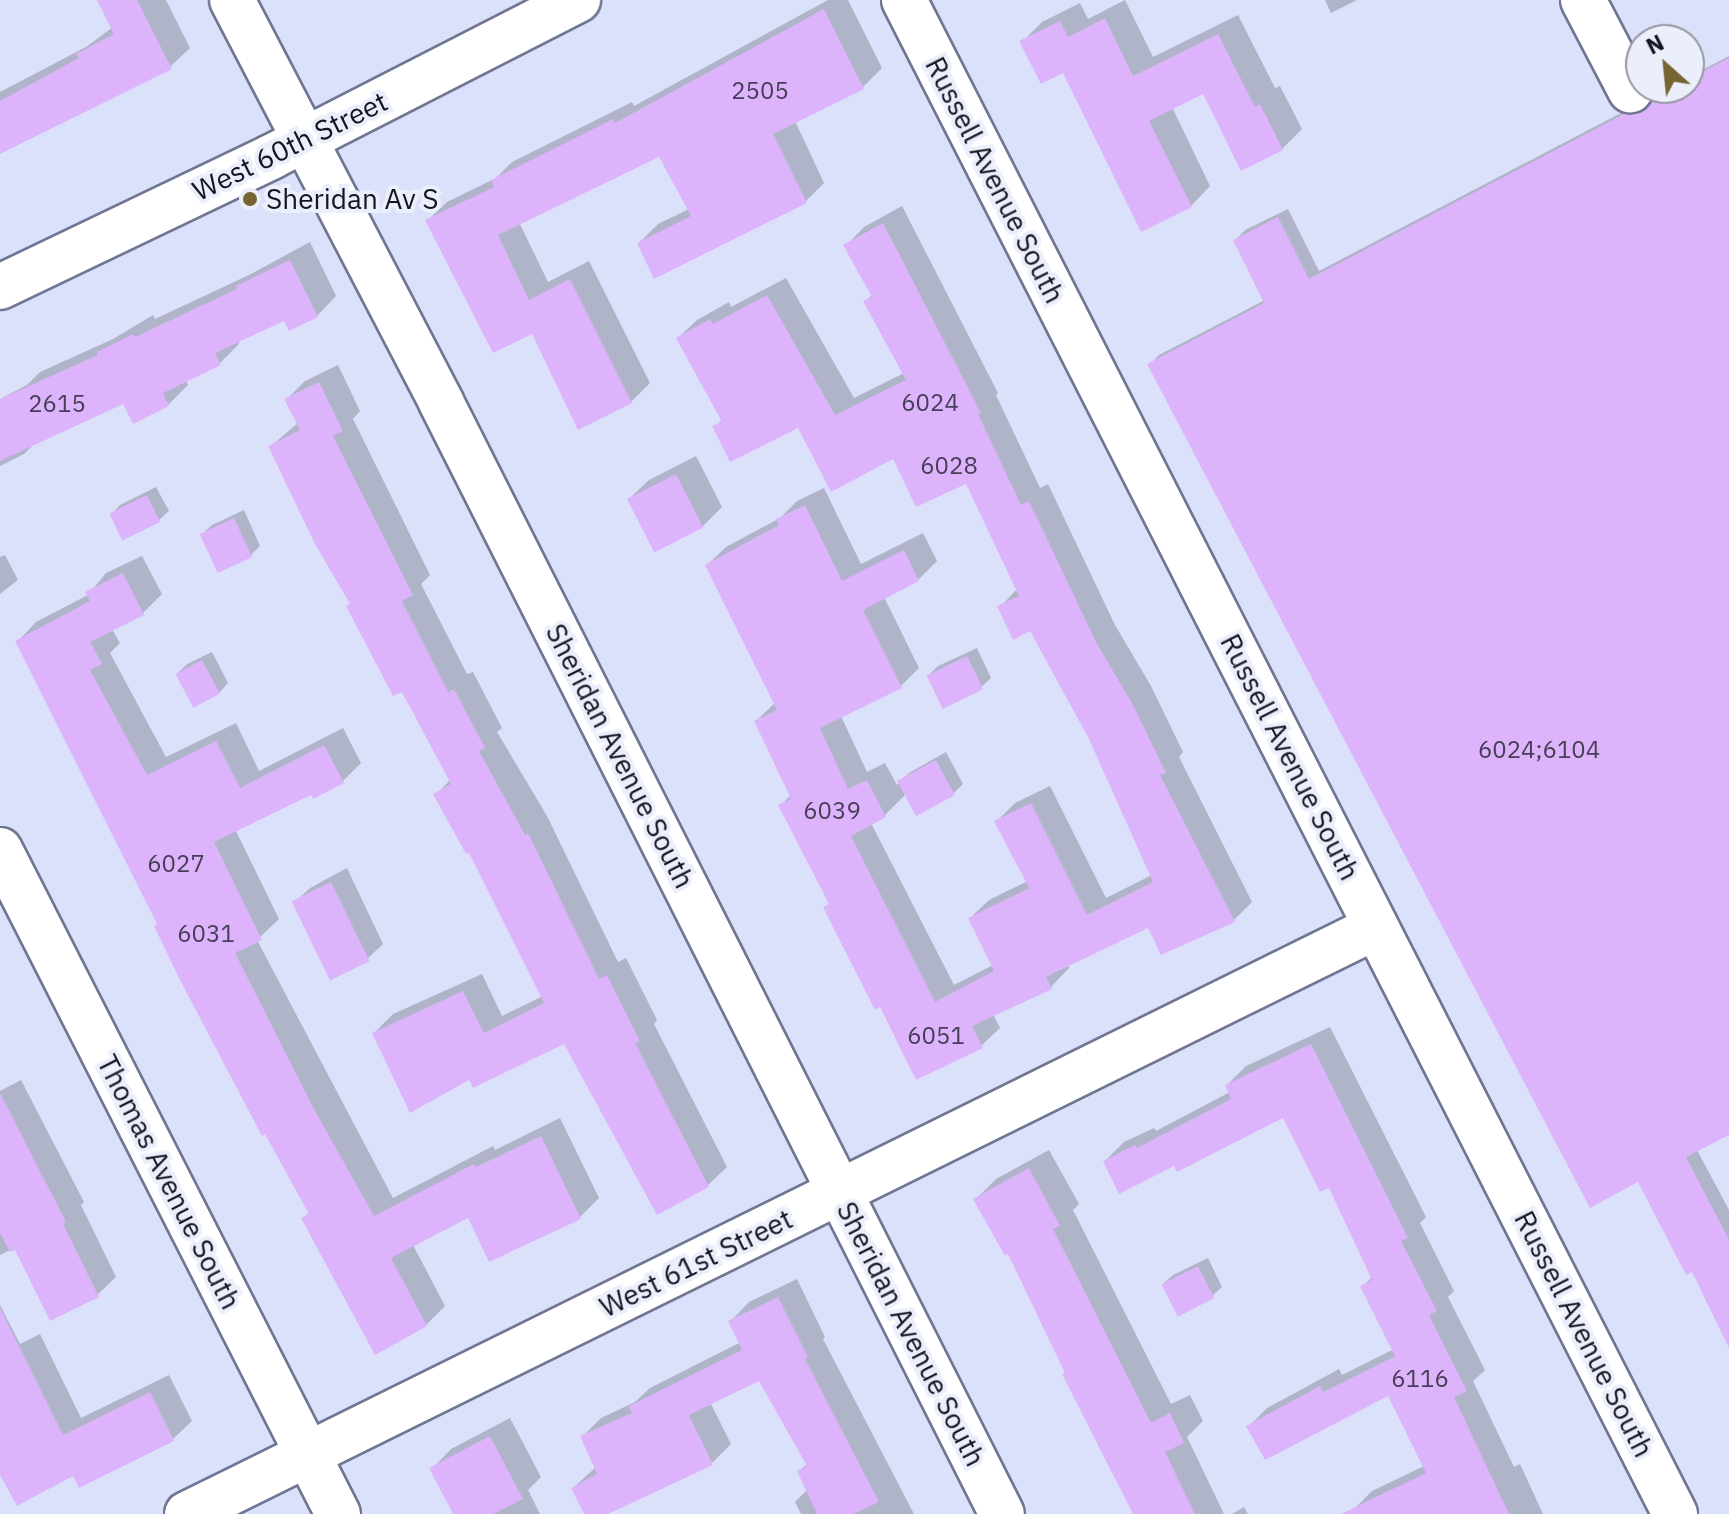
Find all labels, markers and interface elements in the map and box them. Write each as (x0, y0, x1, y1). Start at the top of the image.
north arrow (1625, 24, 1705, 104)
text: N (1641, 27, 1668, 60)
street label: Russell Avenue South (918, 51, 1072, 309)
house number: 2505 (731, 77, 789, 105)
street label: West 60th Street (187, 84, 393, 208)
place label: Sheridan Av S (266, 182, 439, 216)
marker: Sheridan Av S (241, 190, 259, 208)
house number: 6024 (901, 389, 959, 417)
house number: 2615 (28, 390, 86, 418)
house number: 6028 (920, 452, 978, 480)
street label: Sheridan Avenue South (539, 618, 701, 894)
street label: Russell Avenue South (1213, 628, 1367, 886)
house number: 6024;6104 (1478, 736, 1600, 764)
house number: 6039 (803, 797, 861, 825)
house number: 6027 (147, 850, 205, 878)
house number: 6031 (177, 920, 235, 948)
house number: 6051 (907, 1022, 965, 1050)
street label: Thomas Avenue South (90, 1049, 248, 1315)
street label: Sheridan Avenue South (830, 1196, 992, 1472)
street label: West 61st Street (594, 1202, 798, 1324)
street label: Russell Avenue South (1507, 1205, 1661, 1463)
house number: 6116 (1391, 1365, 1449, 1393)

